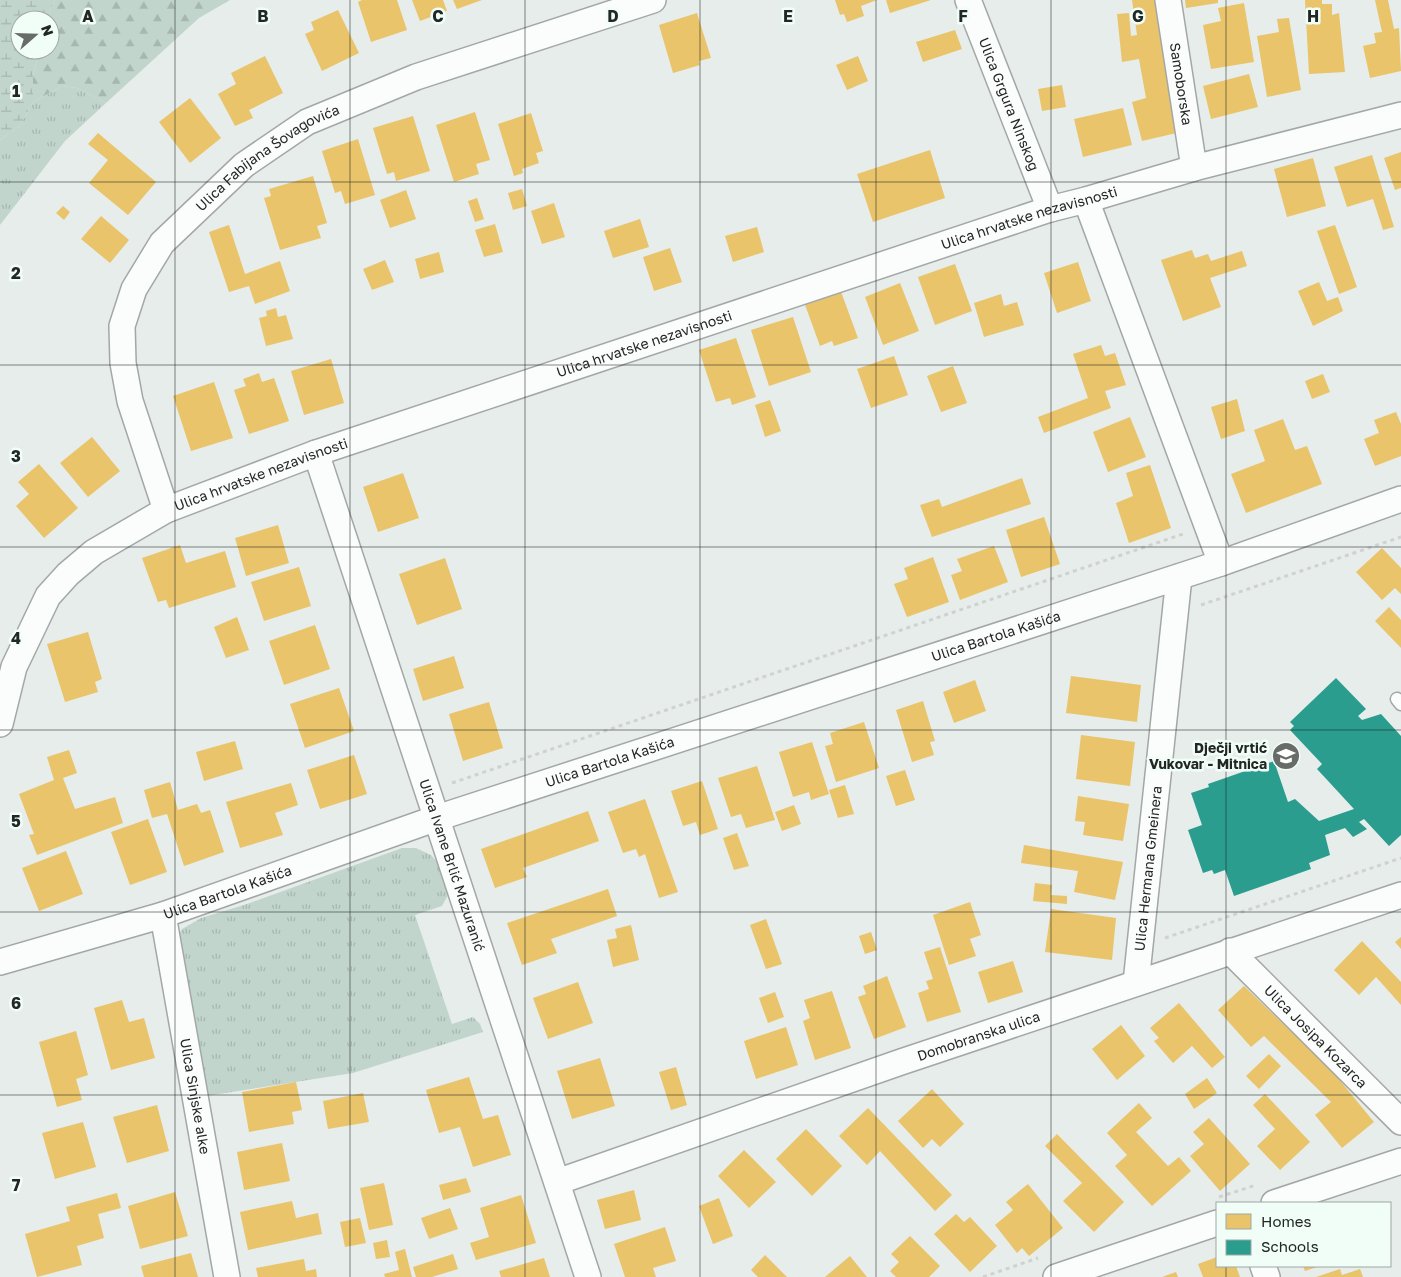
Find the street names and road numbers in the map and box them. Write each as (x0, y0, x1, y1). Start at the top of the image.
street label: Ulica Grgura Ninskog (976, 35, 1043, 173)
street label: Samoborska (1167, 41, 1196, 126)
street label: Ulica Fabijana Šovagovića (192, 101, 342, 214)
street label: Ulica hrvatske nezavisnosti (939, 182, 1119, 253)
street label: Ulica hrvatske nezavisnosti (554, 306, 734, 380)
street label: Ulica hrvatske nezavisnosti (172, 434, 350, 514)
street label: Ulica Bartola Kašića (929, 607, 1062, 665)
street label: Ulica Bartola Kašića (543, 732, 676, 790)
street label: Ulica Ivane Brlić Mazuranić (416, 777, 489, 954)
street label: Ulica Hermana Gmeinera (1130, 785, 1165, 952)
street label: Ulica Bartola Kašića (161, 861, 294, 922)
street label: Ulica Josipa Kozarca (1261, 981, 1371, 1091)
street label: Domobranska ulica (915, 1007, 1042, 1064)
street label: Ulica Sinjske alke (177, 1037, 214, 1155)

